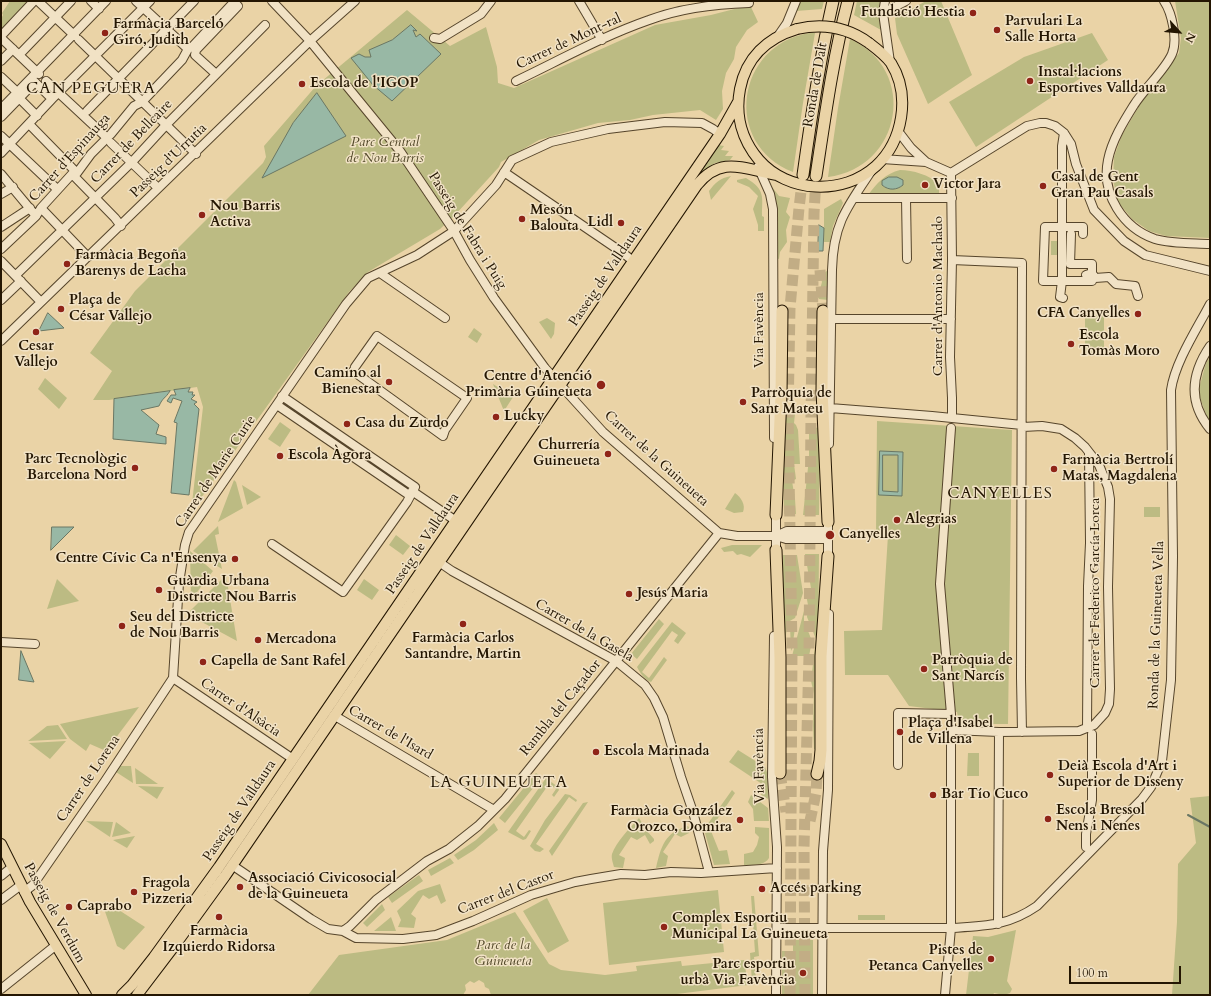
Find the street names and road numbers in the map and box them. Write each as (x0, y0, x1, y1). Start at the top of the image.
street label: Carrer de Mont-ral (514, 10, 624, 74)
street label: Ronda de Dalt (800, 41, 832, 129)
street label: Carrer de Bellcaire (88, 96, 176, 188)
street label: Carrer d'Espinauga (26, 110, 114, 206)
street label: Passeig d'Urrutia (127, 120, 211, 202)
street label: Passeig de Fabra i Puig (424, 169, 510, 293)
street label: Carrer d'Antonio Machado (931, 216, 947, 376)
street label: Passeig de Valldaura (566, 222, 646, 330)
street label: Via Favència (752, 292, 768, 368)
street label: Carrer de la Guineueta (600, 408, 712, 510)
street label: Carrer de Marie Curie (172, 413, 260, 531)
street label: Passeig de Valldaura (383, 490, 463, 598)
street label: Carrer de Federico García Lorca (1088, 498, 1104, 688)
street label: Ronda de la Guineueta Vella (1146, 540, 1168, 710)
street label: Carrer de la Gasela (532, 596, 636, 666)
street label: Rambla del Caçador (517, 657, 605, 759)
street label: Carrer d'Alsàcia (197, 675, 283, 741)
street label: Carrer de l'Isard (345, 702, 435, 764)
street label: Via Favència (751, 728, 769, 804)
street label: Carrer de Lorena (54, 732, 124, 826)
street label: Passeig de Valldaura (200, 757, 280, 865)
street label: Passeig de Verdum (20, 860, 88, 966)
street label: Carrer del Castor (455, 867, 557, 919)

